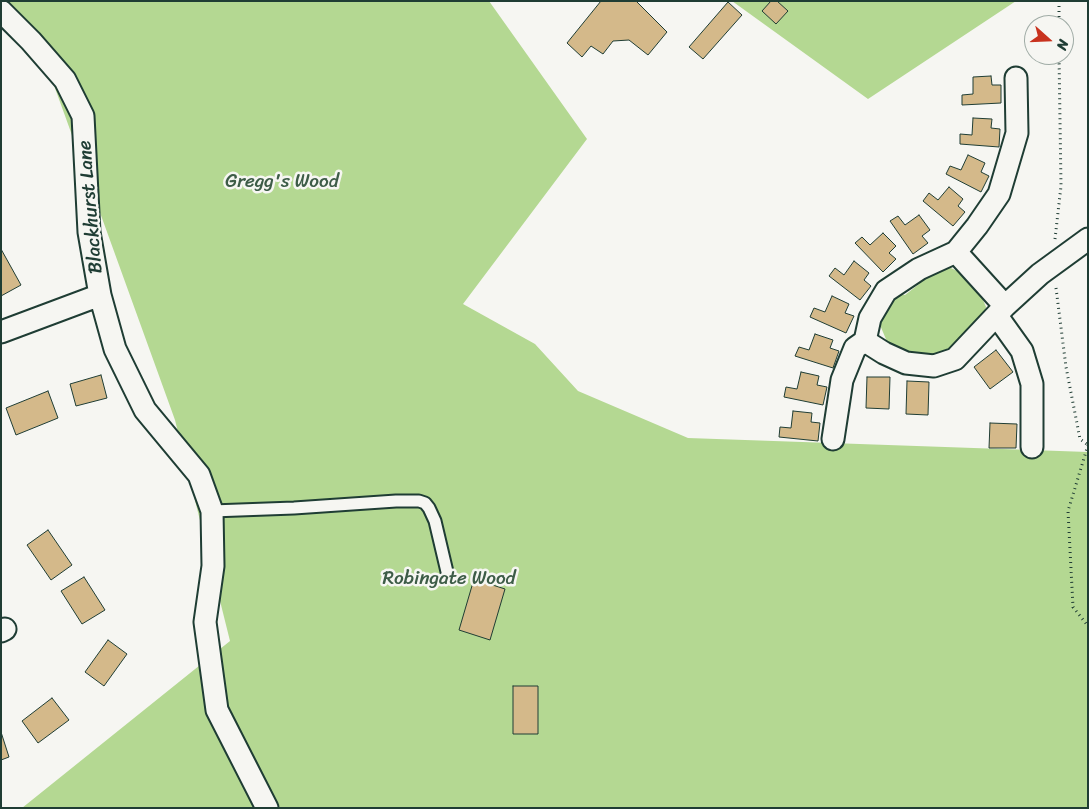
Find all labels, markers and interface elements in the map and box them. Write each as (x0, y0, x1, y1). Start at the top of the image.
north arrow (1024, 15, 1074, 65)
text: N (1049, 36, 1076, 54)
street label: Blackhurst Lane (74, 139, 108, 275)
park label: Gregg's Wood (225, 171, 339, 193)
park label: Robingate Wood (382, 568, 516, 590)

